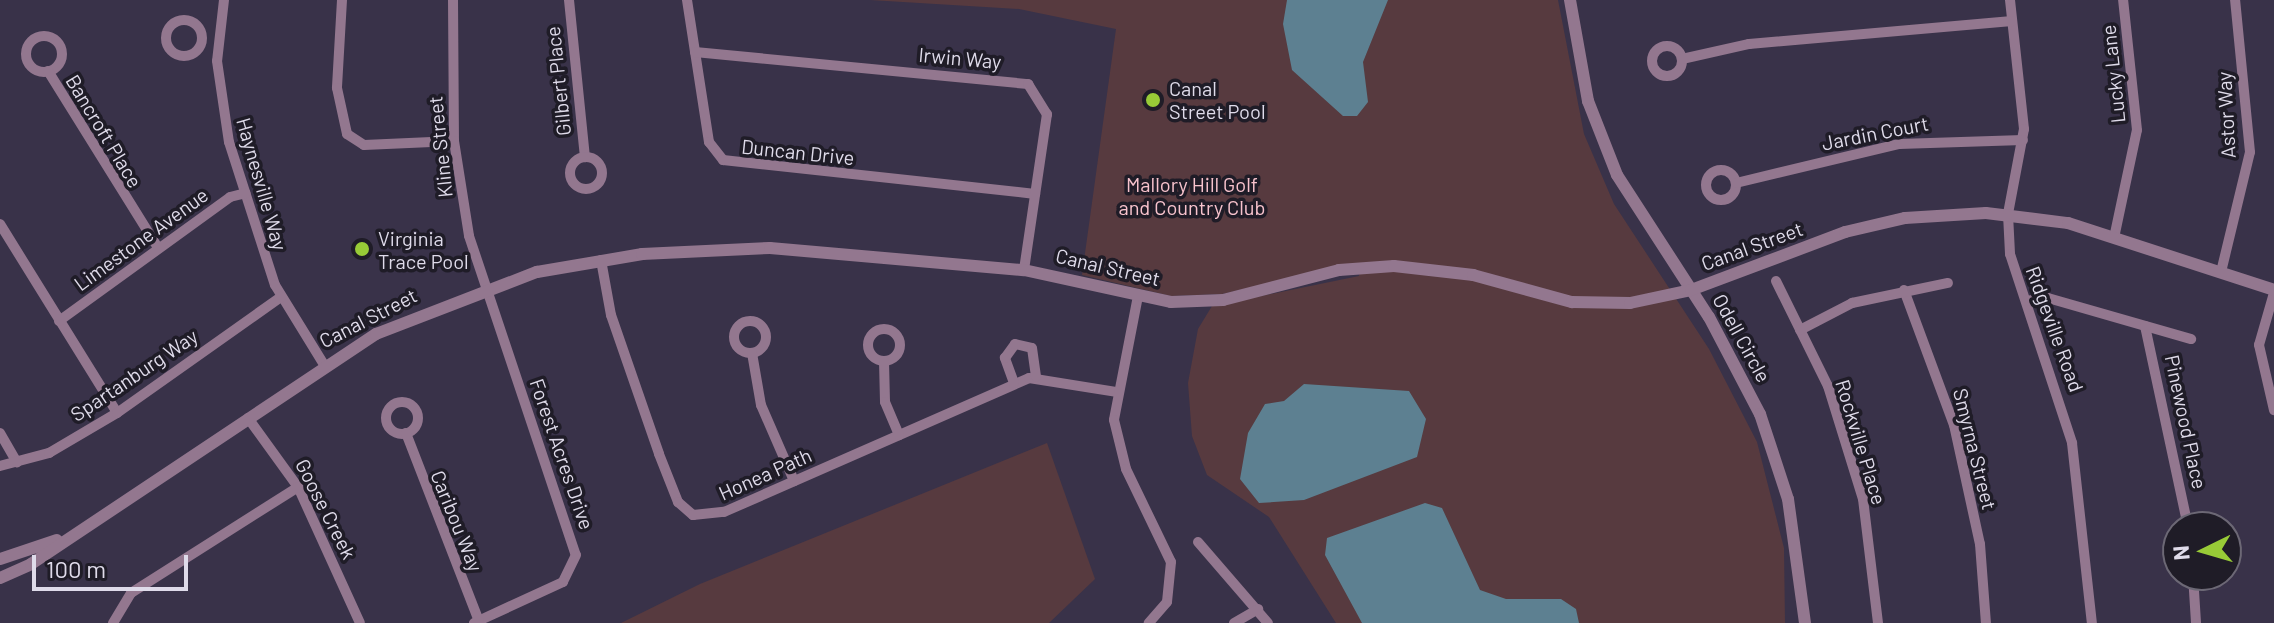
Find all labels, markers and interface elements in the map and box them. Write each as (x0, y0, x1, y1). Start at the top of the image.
street label: Lucky Lane (2096, 24, 2130, 124)
street label: Gilbert Place (540, 25, 576, 137)
street label: Irwin Way (917, 42, 1003, 74)
street label: Bancroft Place (61, 70, 147, 192)
street label: Astor Way (2212, 71, 2240, 159)
place label: Canal Street Pool (1169, 76, 1265, 123)
marker: Canal Street Pool (1144, 91, 1162, 109)
street label: Kline Street (423, 95, 457, 199)
street label: Jardin Court (1820, 111, 1930, 155)
street label: Haynesville Way (232, 115, 292, 253)
street label: Duncan Drive (740, 134, 856, 170)
park label: Mallory Hill Golf and Country Club (1118, 173, 1266, 220)
street label: Limestone Avenue (69, 182, 213, 296)
street label: Canal Street (1698, 217, 1806, 275)
place label: Virginia Trace Pool (378, 226, 469, 273)
marker: Virginia Trace Pool (353, 240, 371, 258)
street label: Canal Street (1053, 243, 1163, 291)
street label: Ridgeville Road (2021, 263, 2089, 395)
street label: Canal Street (315, 283, 421, 353)
street label: Odell Circle (1708, 290, 1776, 386)
street label: Spartanburg Way (66, 324, 202, 426)
street label: Pinewood Place (2160, 353, 2212, 491)
street label: Forest Acres Drive (525, 375, 599, 533)
street label: Rockville Place (1831, 377, 1891, 507)
street label: Smyrna Street (1948, 386, 2002, 512)
street label: Honea Path (715, 443, 815, 505)
street label: Goose Creek (291, 455, 361, 563)
street label: Caribou Way (426, 467, 488, 575)
north arrow (2162, 511, 2242, 591)
scale bar (36, 539, 192, 589)
text: N (2166, 544, 2194, 561)
text: 100 m (46, 554, 106, 583)

